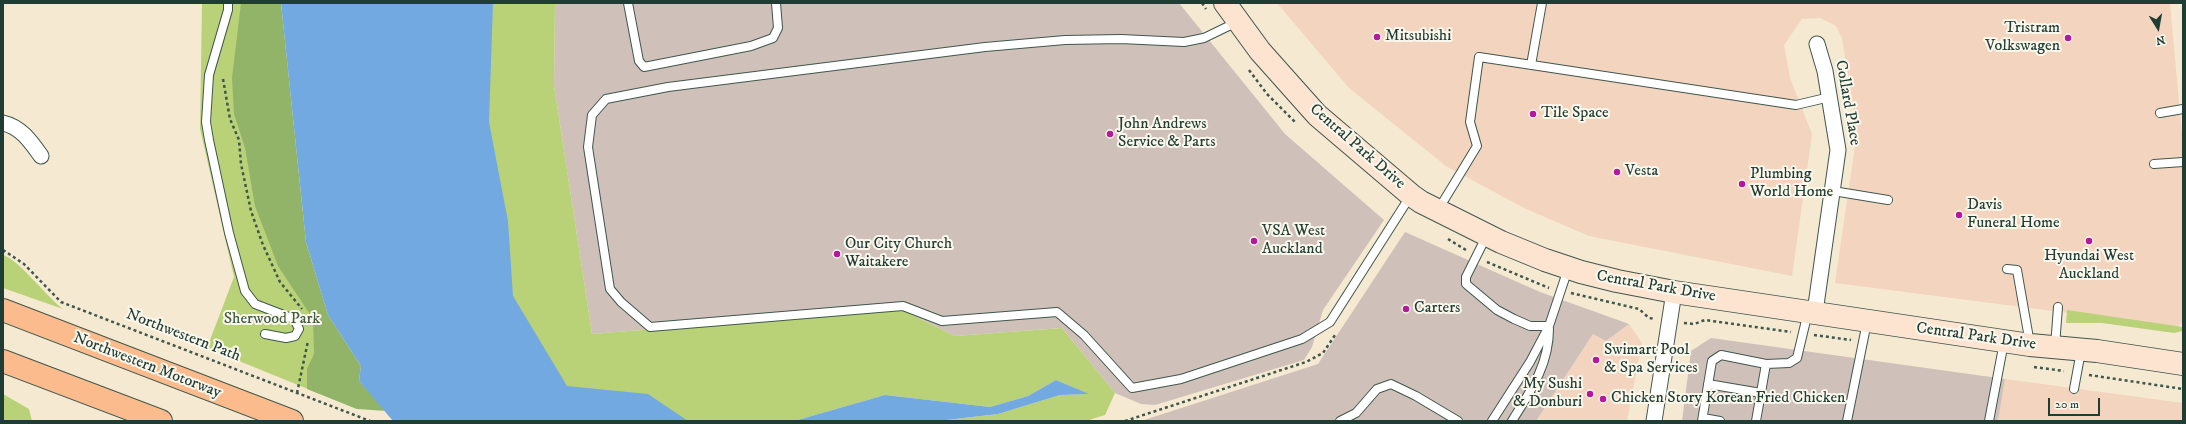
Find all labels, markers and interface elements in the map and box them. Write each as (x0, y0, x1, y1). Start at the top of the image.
north arrow (2138, 8, 2178, 48)
place label: Tristram Volkswagen (1985, 19, 2060, 57)
place label: Mitsubishi (1385, 27, 1451, 47)
marker: Mitsubishi (1372, 32, 1382, 42)
text: N (2155, 32, 2166, 48)
marker: Tristram Volkswagen (2063, 33, 2073, 43)
street label: Collard Place (1830, 59, 1864, 147)
street label: Central Park Drive (1305, 100, 1409, 194)
place label: Tile Space (1541, 104, 1609, 124)
marker: Tile Space (1528, 109, 1538, 119)
place label: John Andrews Service & Parts (1118, 115, 1216, 153)
marker: John Andrews Service & Parts (1105, 129, 1115, 139)
place label: Vesta (1625, 162, 1658, 182)
place label: Plumbing World Home (1750, 165, 1833, 203)
marker: Vesta (1612, 167, 1622, 177)
marker: Plumbing World Home (1737, 179, 1747, 189)
place label: Davis Funeral Home (1967, 196, 2060, 234)
marker: Davis Funeral Home (1954, 210, 1964, 220)
place label: VSA West Auckland (1262, 222, 1325, 260)
place label: Our City Church Waitakere (845, 235, 952, 273)
marker: VSA West Auckland (1249, 236, 1259, 246)
marker: Hyundai West Auckland (2084, 236, 2094, 246)
place label: Hyundai West Auckland (2044, 247, 2134, 285)
marker: Our City Church Waitakere (832, 249, 842, 259)
street label: Central Park Drive (1595, 267, 1717, 307)
place label: Carters (1414, 299, 1460, 319)
marker: Carters (1401, 304, 1411, 314)
street label: Northwestern Path (123, 305, 243, 367)
park label: Sherwood Park (224, 310, 320, 330)
street label: Central Park Drive (1915, 319, 2037, 355)
street label: Northwestern Motorway (70, 329, 224, 403)
place label: Swimart Pool & Spa Services (1604, 341, 1698, 379)
marker: Swimart Pool & Spa Services (1591, 355, 1601, 365)
place label: My Sushi & Donburi (1513, 375, 1582, 413)
marker: My Sushi & Donburi (1585, 389, 1595, 399)
place label: Chicken Story Korean Fried Chicken (1611, 389, 1845, 409)
scale bar (2050, 390, 2102, 416)
marker: Chicken Story Korean Fried Chicken (1598, 394, 1608, 404)
text: 20 m (2055, 397, 2079, 412)

